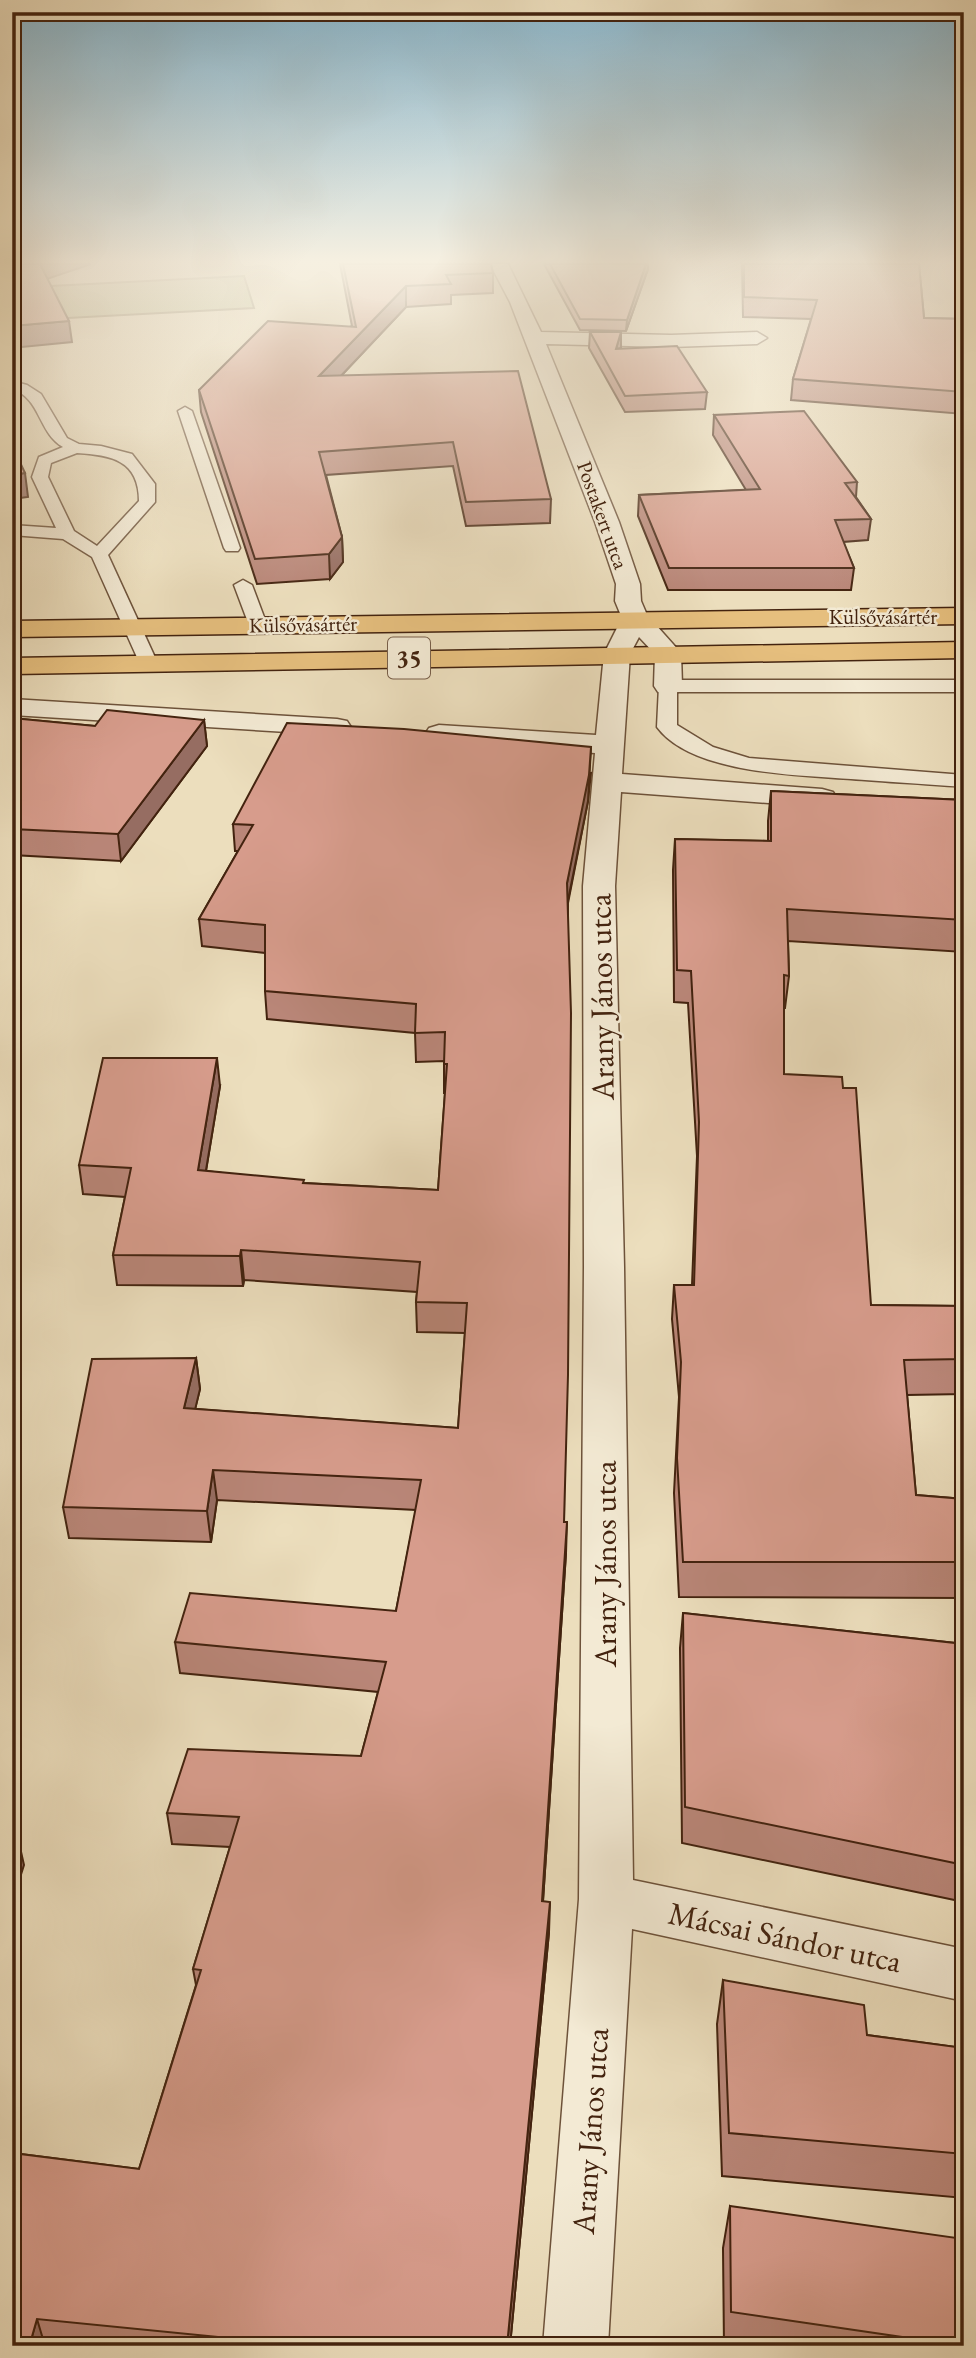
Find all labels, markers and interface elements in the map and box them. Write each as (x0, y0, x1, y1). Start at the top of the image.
street label: Postakert utca (571, 457, 635, 573)
street label: Külsővásártér (829, 603, 937, 630)
street label: Külsővásártér (249, 610, 357, 638)
road number: 35 (388, 638, 430, 678)
street label: Arany János utca (578, 893, 624, 1102)
street label: Arany János utca (584, 1460, 626, 1668)
street label: Mácsai Sándor utca (665, 1892, 906, 1982)
street label: Arany János utca (562, 2026, 618, 2237)

